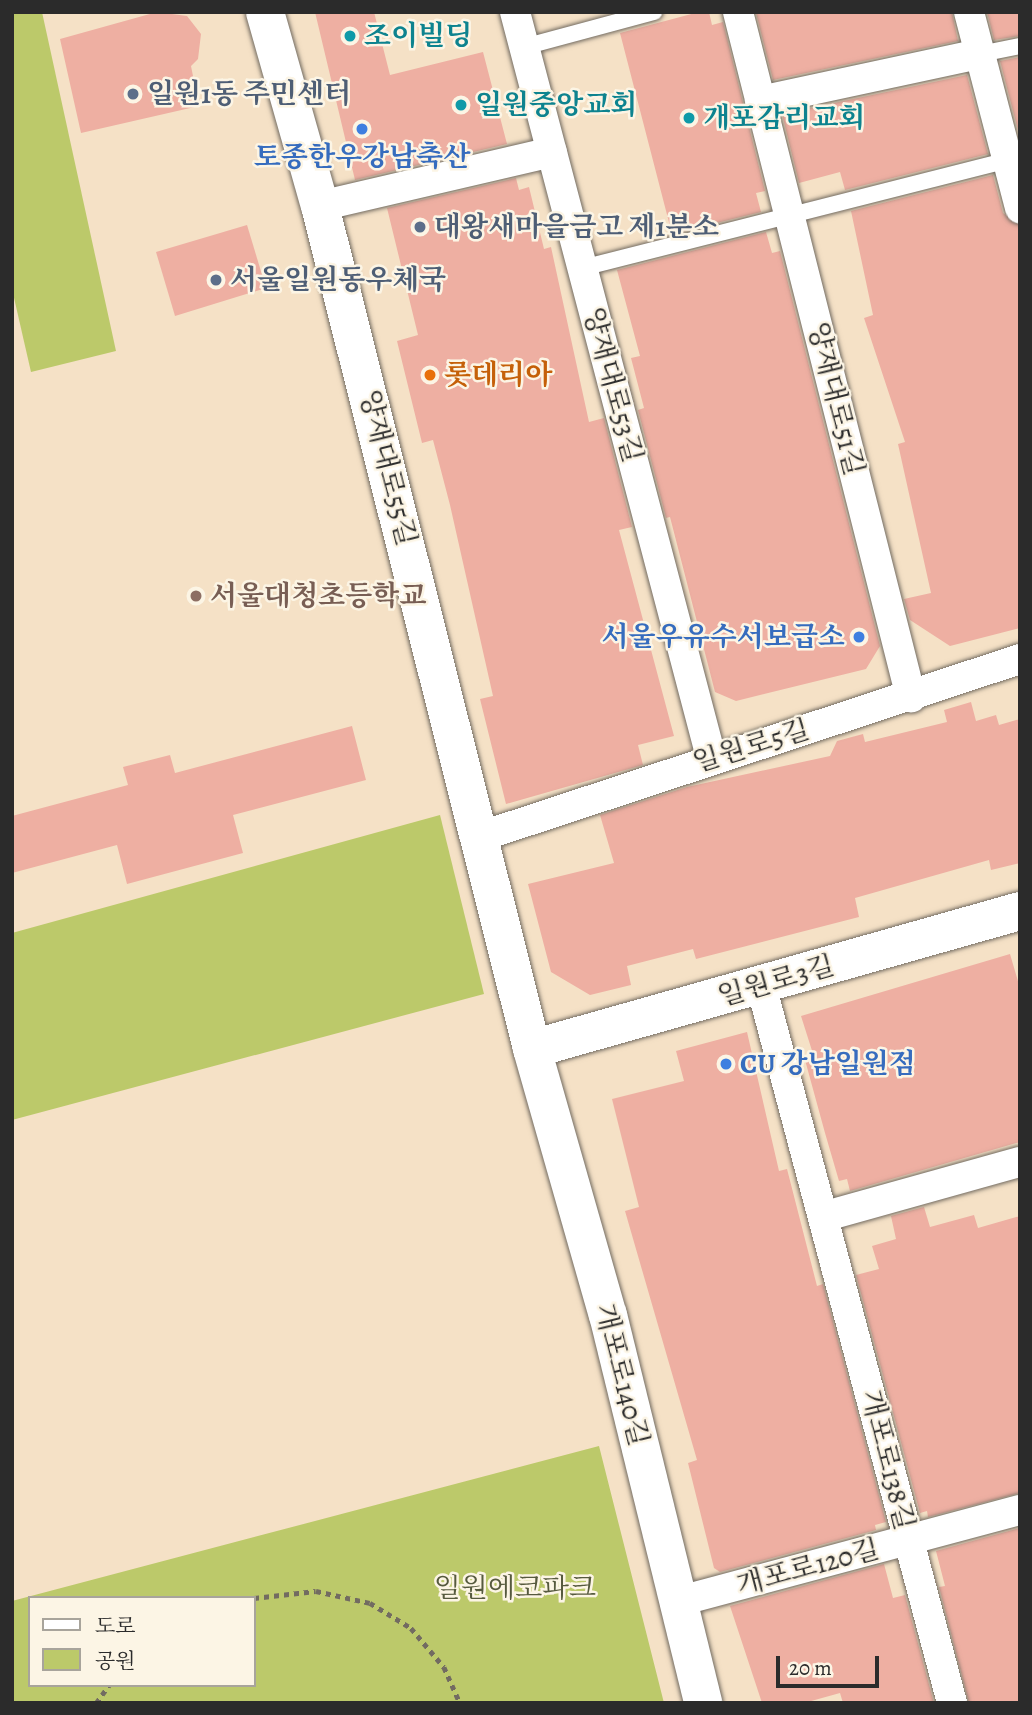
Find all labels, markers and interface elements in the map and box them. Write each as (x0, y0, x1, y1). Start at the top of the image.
place label: 조이빌딩 (364, 19, 472, 53)
marker: 조이빌딩 (342, 28, 358, 44)
place label: 일원1동 주민센터 (147, 77, 351, 111)
marker: 일원1동 주민센터 (125, 86, 141, 102)
place label: 일원중앙교회 (475, 88, 637, 122)
marker: 일원중앙교회 (453, 97, 469, 113)
place label: 개포감리교회 (703, 101, 865, 135)
marker: 개포감리교회 (681, 110, 697, 126)
marker: 토종한우강남축산 (354, 121, 370, 137)
place label: 토종한우강남축산 (254, 140, 470, 174)
place label: 대왕새마을금고 제1분소 (434, 210, 719, 244)
marker: 대왕새마을금고 제1분소 (412, 219, 428, 235)
place label: 서울일원동우체국 (230, 263, 446, 297)
marker: 서울일원동우체국 (208, 272, 224, 288)
street label: 양재대로53길 (576, 304, 650, 466)
street label: 양재대로51길 (801, 319, 871, 479)
place label: 롯데리아 (444, 358, 552, 392)
marker: 롯데리아 (422, 367, 438, 383)
street label: 양재대로55길 (352, 387, 424, 549)
place label: 서울대청초등학교 (210, 579, 426, 613)
marker: 서울대청초등학교 (188, 588, 204, 604)
place label: 서울우유수서보급소 (602, 620, 845, 654)
marker: 서울우유수서보급소 (851, 629, 867, 645)
street label: 일원로5길 (689, 712, 813, 780)
street label: 일원로3길 (714, 948, 838, 1014)
place label: CU 강남일원점 (740, 1047, 916, 1081)
marker: CU 강남일원점 (718, 1056, 734, 1072)
street label: 개포로140길 (588, 1300, 656, 1450)
street label: 개포로138길 (854, 1387, 922, 1533)
street label: 개포로120길 (733, 1532, 883, 1602)
park label: 일원에코파크 (434, 1571, 596, 1605)
legend (28, 1596, 256, 1687)
text: 도로 (95, 1612, 136, 1640)
scale bar (780, 1642, 883, 1686)
text: 공원 (95, 1647, 136, 1675)
text: 20 m (789, 1654, 832, 1682)

